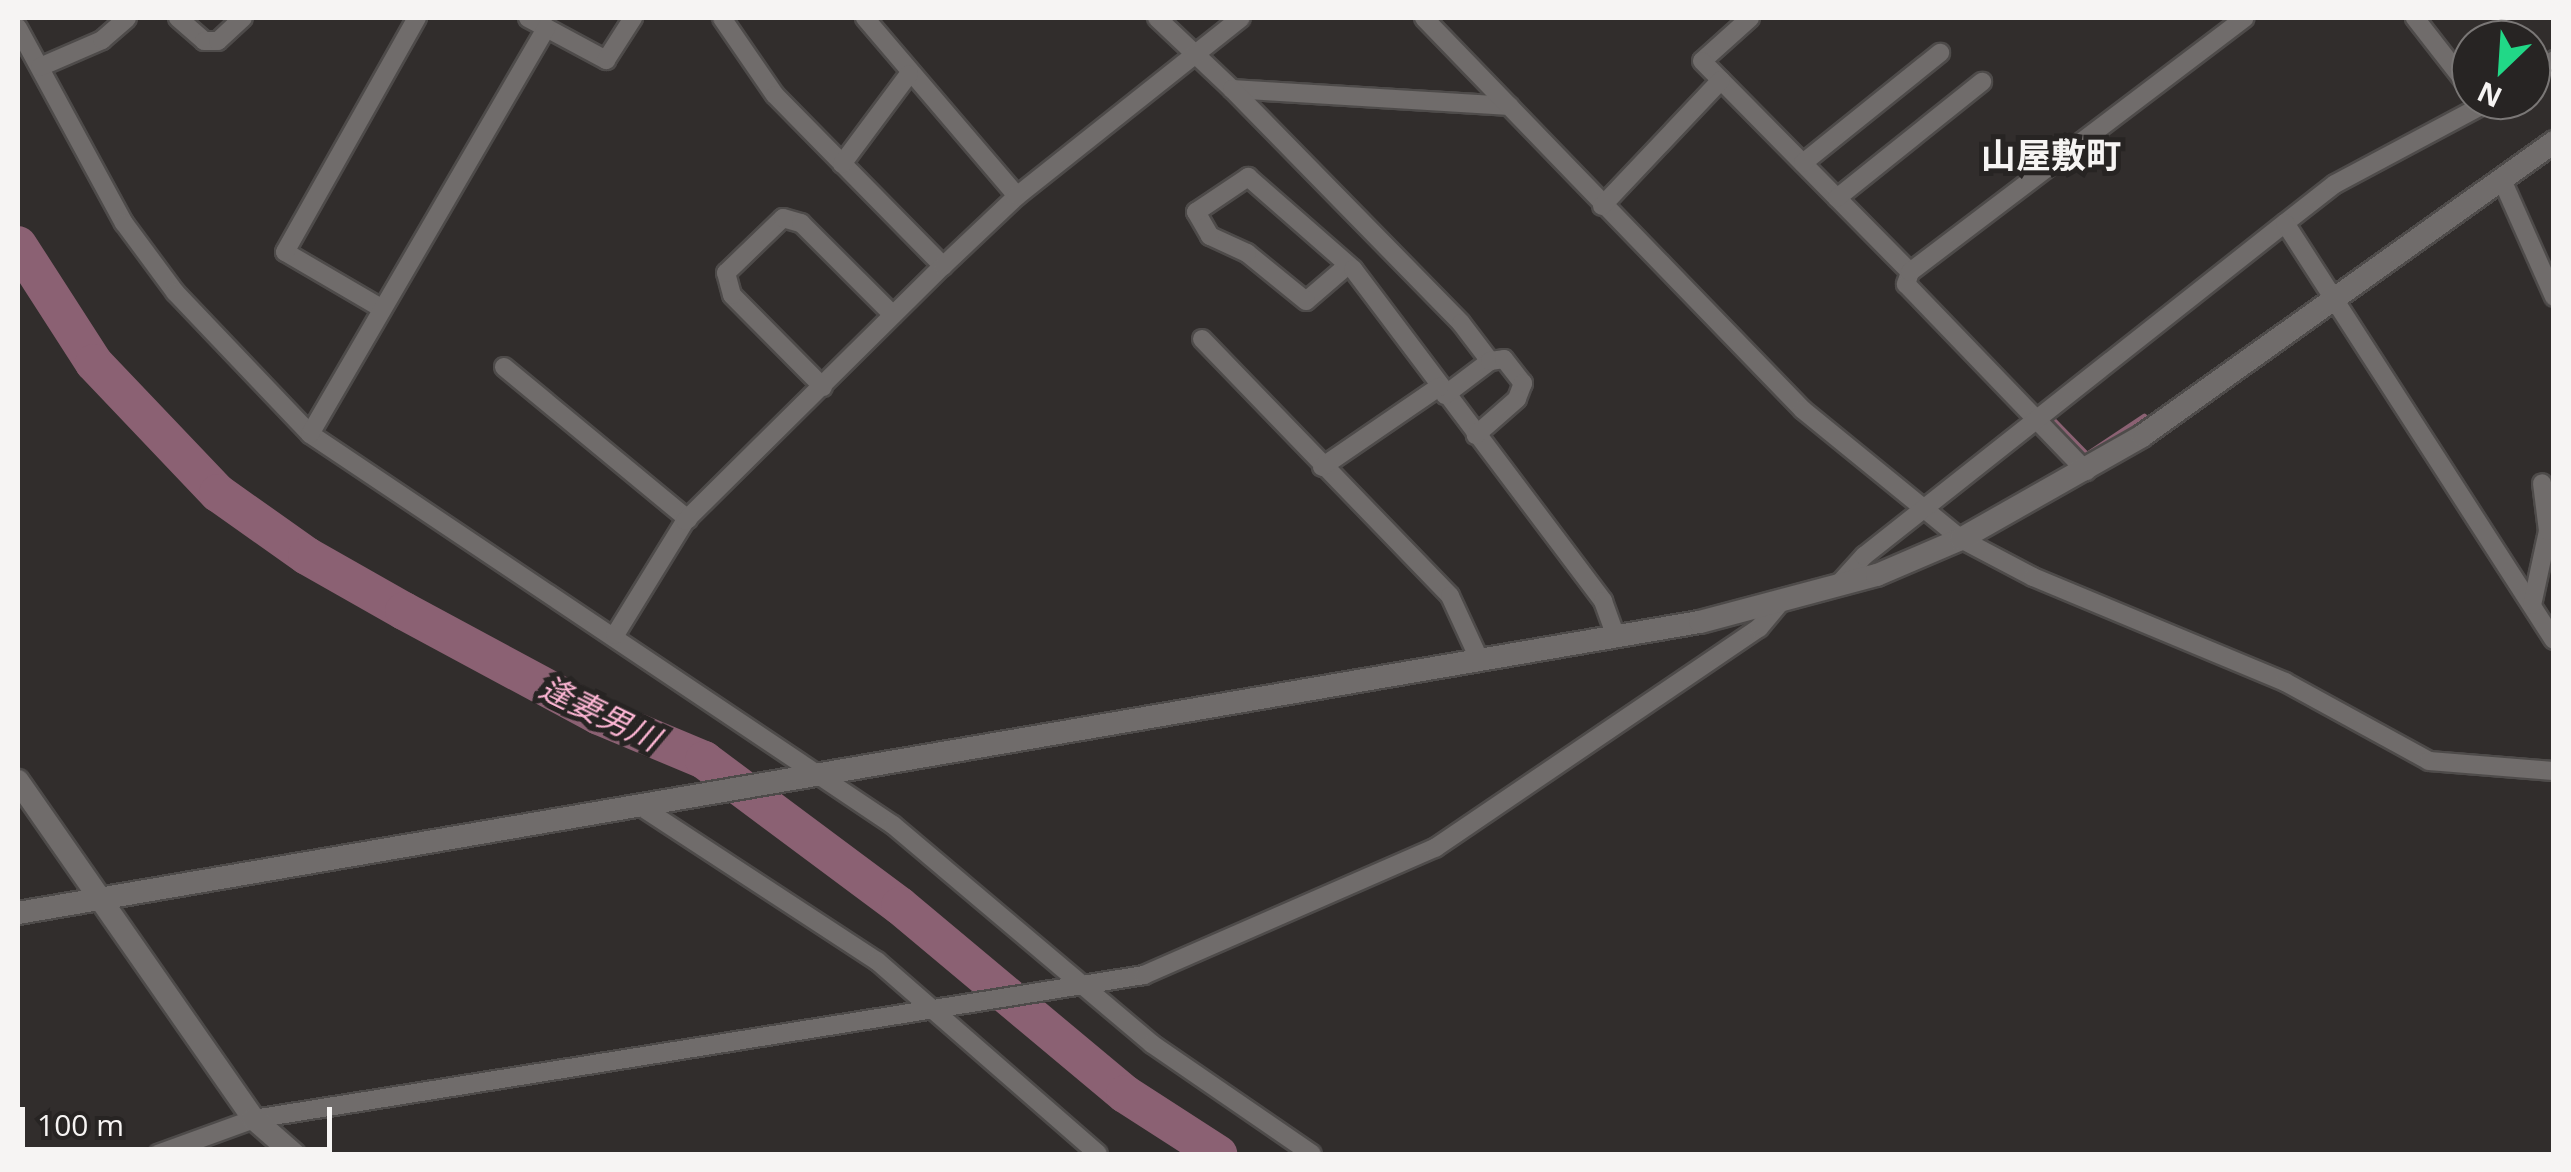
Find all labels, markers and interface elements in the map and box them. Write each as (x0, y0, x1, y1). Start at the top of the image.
north arrow (2451, 20, 2551, 120)
text: N (2471, 73, 2508, 117)
district label: 山屋敷町 (1981, 134, 2121, 176)
water label: 逢妻男川 (534, 668, 666, 758)
scale bar (25, 1087, 338, 1149)
text: 100 m (37, 1104, 124, 1145)

